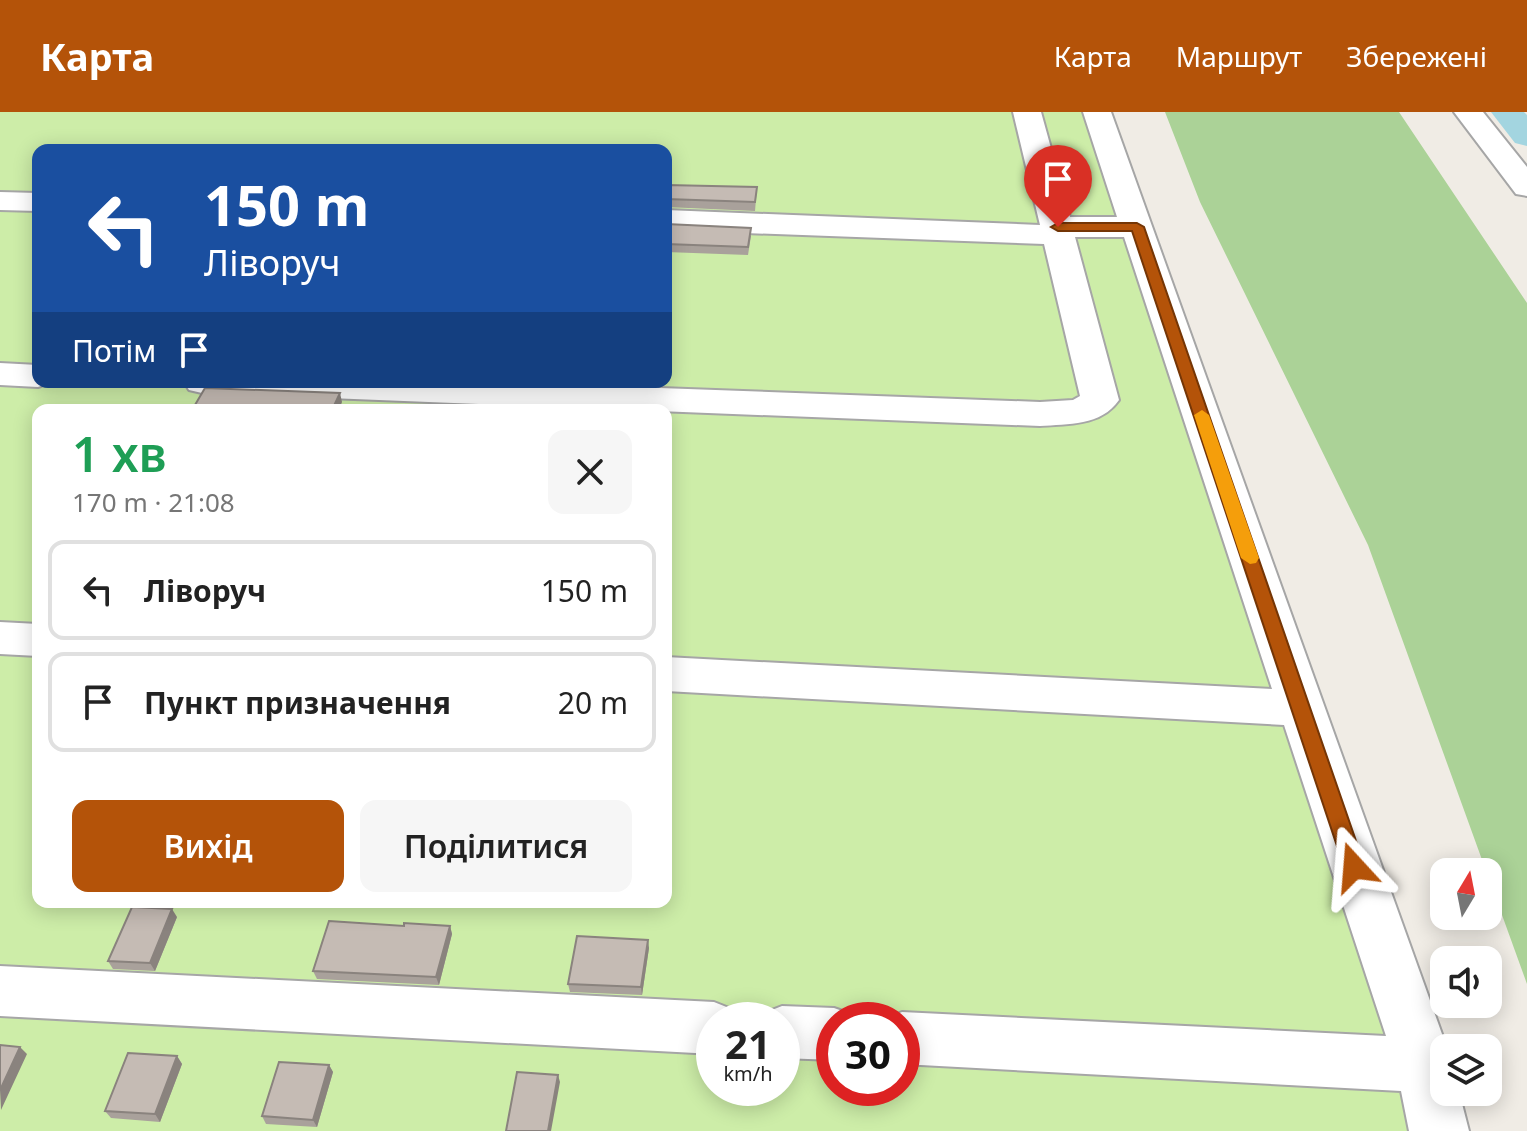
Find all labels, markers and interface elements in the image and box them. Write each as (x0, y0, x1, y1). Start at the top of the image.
text: Карта (40, 30, 154, 82)
text: Карта (1054, 37, 1132, 75)
text: Маршрут (1176, 37, 1302, 75)
text: Збережені (1346, 37, 1487, 75)
pin (1024, 145, 1092, 227)
icon: arrive (1036, 157, 1080, 201)
text: 150 m (204, 166, 369, 242)
icon: left (72, 176, 176, 280)
text: Ліворуч (204, 238, 340, 287)
icon: arrive (172, 328, 216, 372)
text: Потім (72, 330, 156, 371)
text: 1 хв (72, 421, 166, 486)
button: close (548, 430, 632, 514)
text: 170 m · 21:08 (72, 484, 235, 520)
icon: left (76, 568, 120, 612)
text: Ліворуч (144, 570, 266, 611)
text: 150 m (541, 570, 628, 611)
icon: arrive (76, 680, 120, 724)
text: Пункт призначення (144, 682, 451, 723)
text: 20 m (558, 682, 628, 723)
button: Вихід (72, 800, 344, 892)
button: Поділитися (360, 800, 632, 892)
position arrow (1312, 825, 1396, 909)
north arrow (1430, 858, 1502, 930)
map controls (1430, 858, 1502, 1106)
button: sound (1430, 946, 1502, 1018)
speed limit sign: 30 (816, 1002, 920, 1106)
text: 21 (725, 1016, 771, 1071)
button: layers (1430, 1034, 1502, 1106)
text: km/h (723, 1060, 773, 1087)

